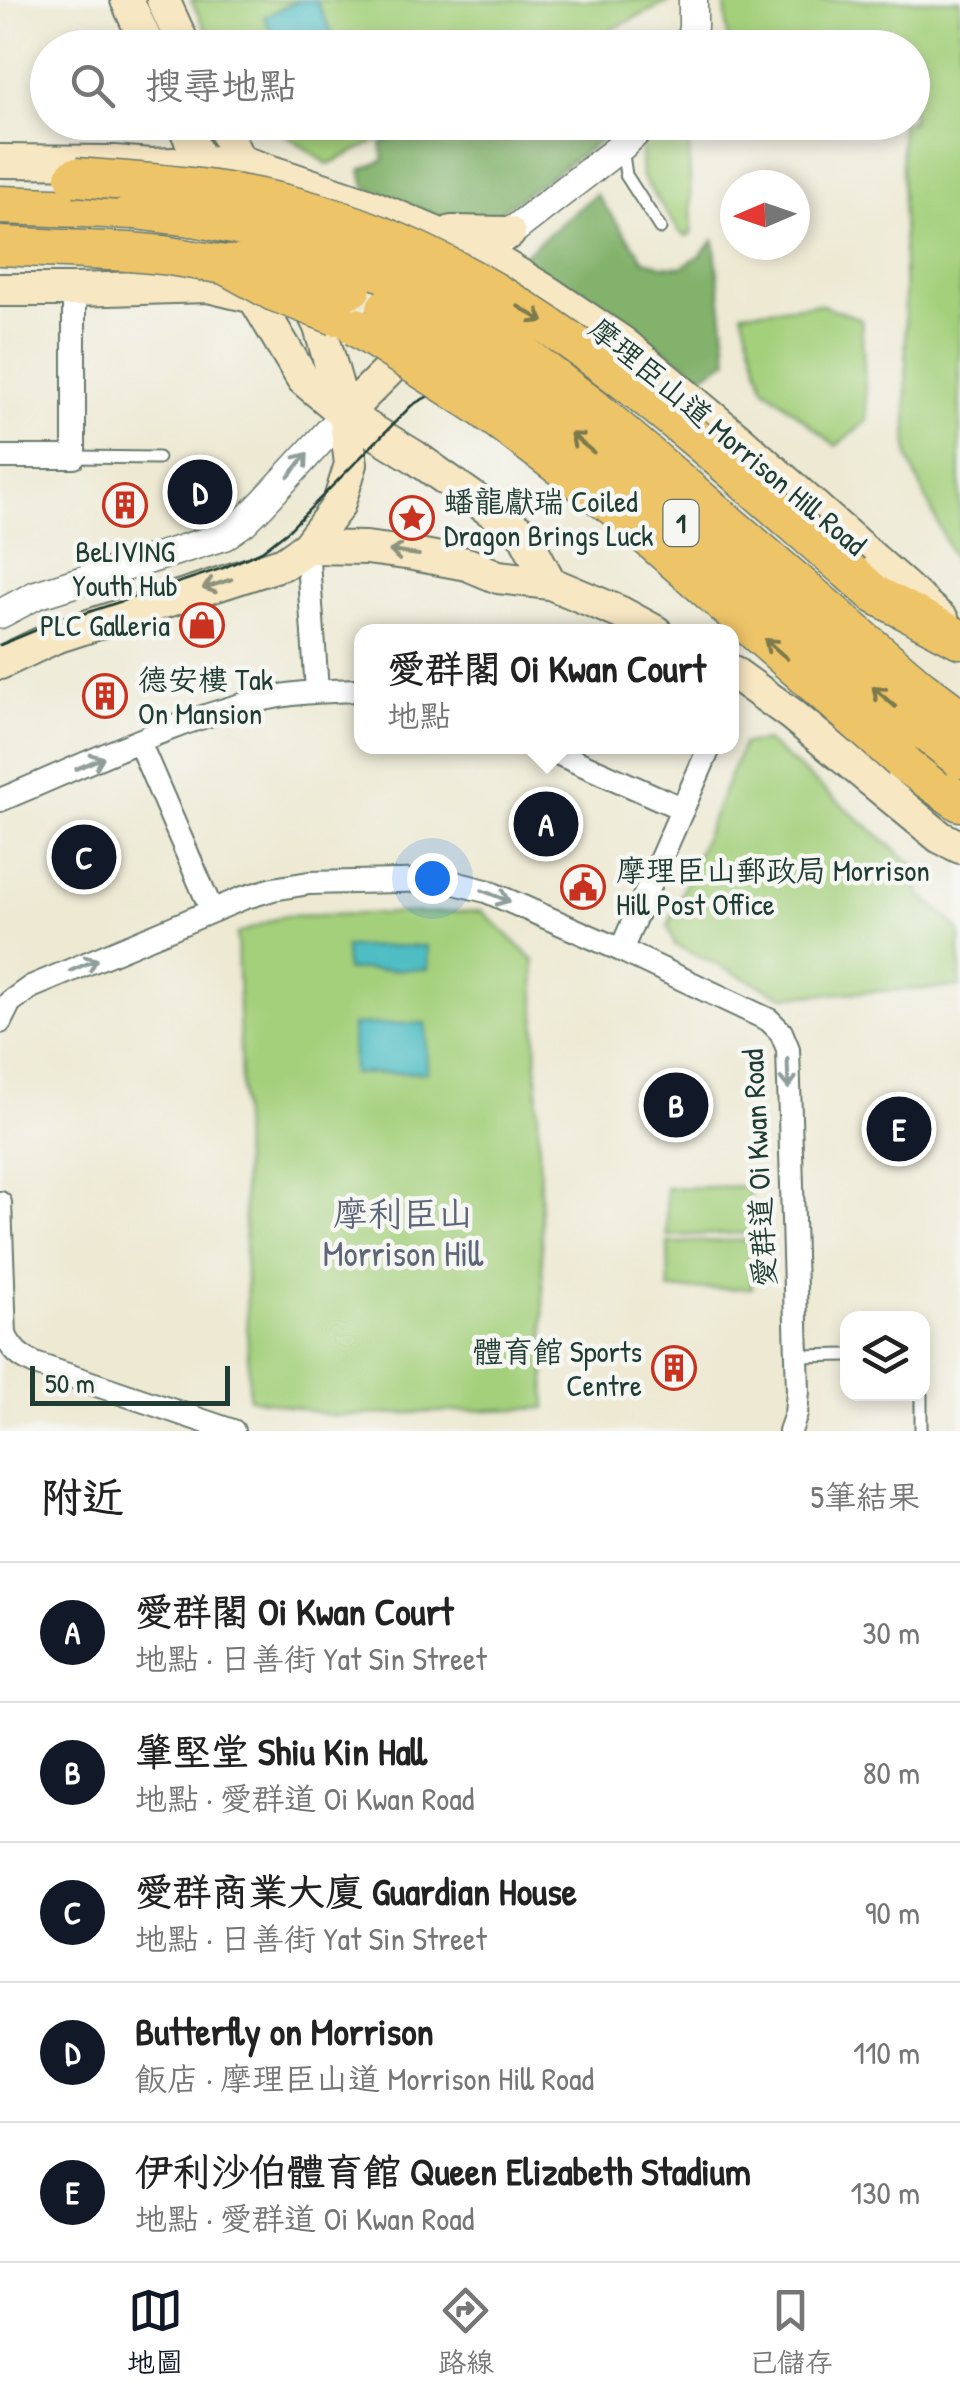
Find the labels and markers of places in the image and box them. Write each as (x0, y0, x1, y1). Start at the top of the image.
pin: D (168, 454, 232, 530)
place label: 蟠龍獻瑞 Coiled Dragon Brings Luck (444, 481, 654, 555)
building icon: BeLIVING Youth Hub (102, 482, 148, 528)
place icon: 蟠龍獻瑞 Coiled Dragon Brings Luck (389, 495, 435, 541)
place label: BeLIVING Youth Hub (72, 531, 178, 605)
shop icon: PLC Galleria (179, 602, 225, 648)
place label: PLC Galleria (40, 605, 170, 645)
place label: 德安樓 Tak On Mansion (138, 659, 273, 733)
building icon: 德安樓 Tak On Mansion (82, 673, 128, 719)
pin: A (514, 786, 578, 862)
pin: C (52, 820, 116, 894)
place label: 摩理臣山郵政局 Morrison Hill Post Office (616, 850, 930, 924)
public building icon: 摩理臣山郵政局 Morrison Hill Post Office (560, 864, 606, 910)
pin: B (644, 1068, 708, 1142)
pin: E (866, 1092, 932, 1166)
place label: 體育館 Sports Centre (473, 1331, 642, 1405)
building icon: 體育館 Sports Centre (651, 1345, 697, 1391)

